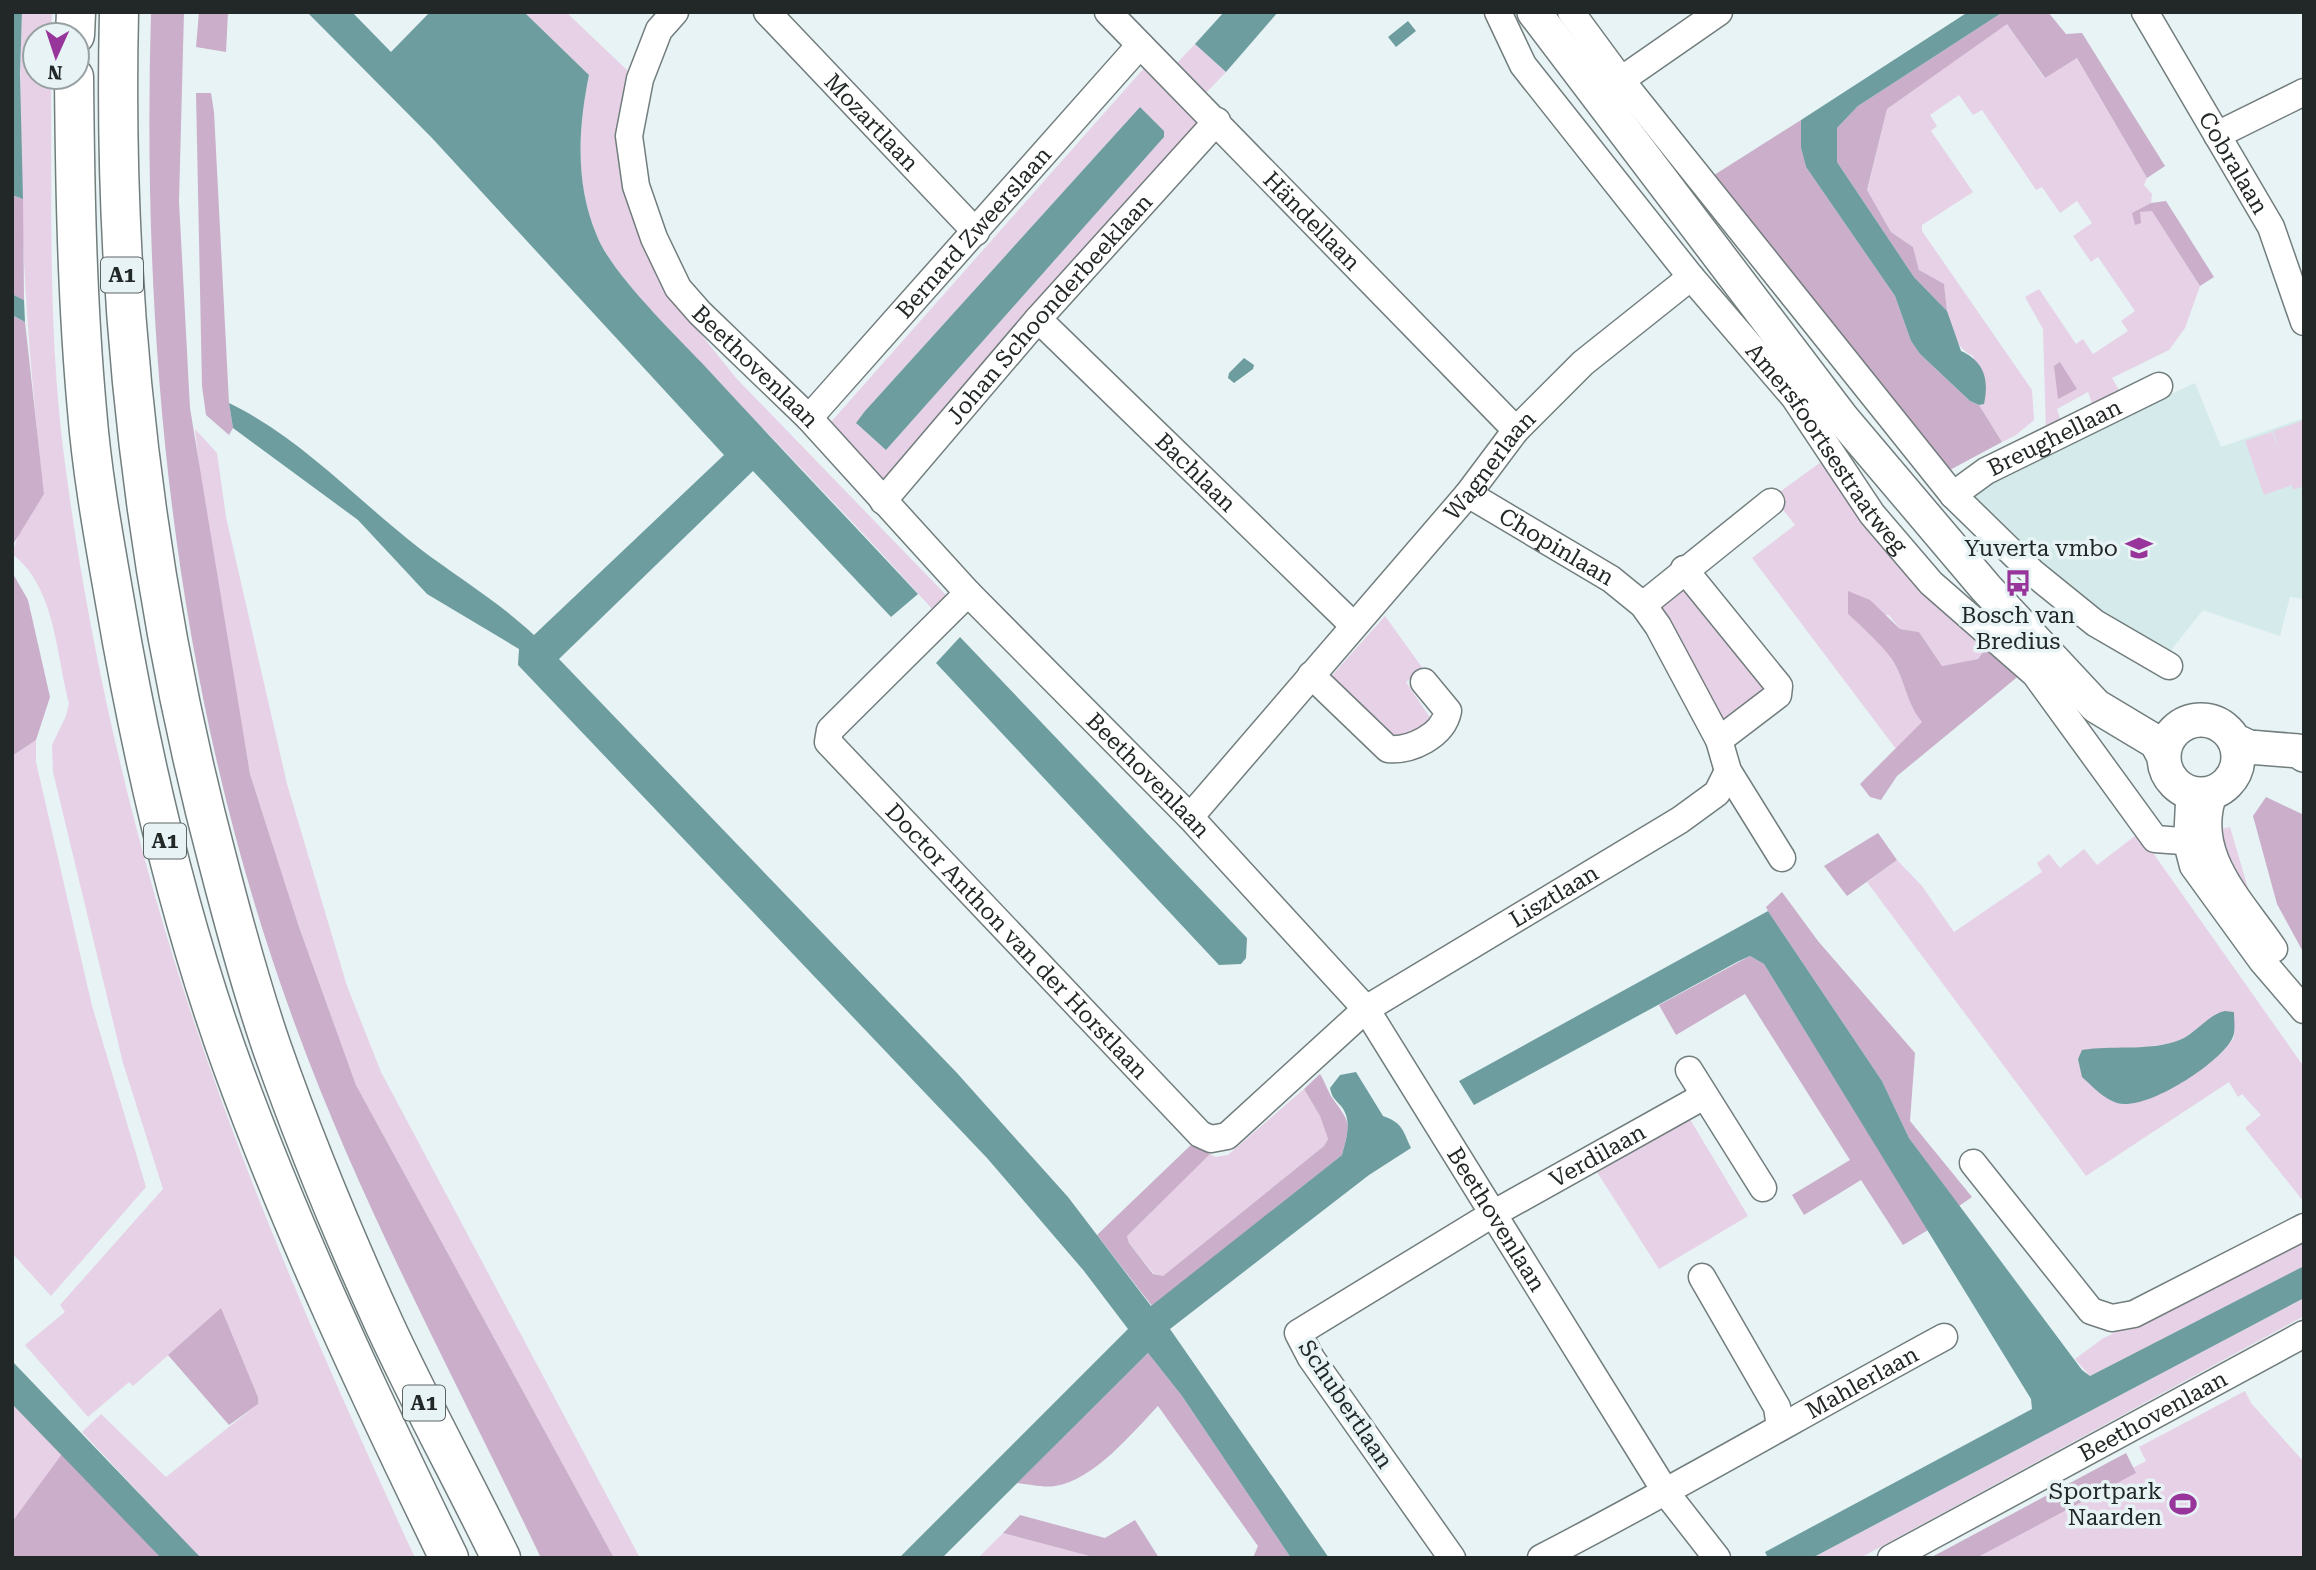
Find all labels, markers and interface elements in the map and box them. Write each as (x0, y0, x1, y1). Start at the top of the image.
north arrow (21, 21, 91, 91)
text: N (47, 61, 63, 84)
street label: Mozartlaan (819, 68, 924, 177)
street label: Cobralaan (2193, 107, 2274, 219)
street label: Bernard Zweerslaan (891, 141, 1057, 324)
street label: Händellaan (1258, 166, 1366, 276)
street label: Johan Schoonderbeeklaan (941, 189, 1158, 430)
road number: A1 (101, 258, 143, 292)
street label: Beethovenlaan (686, 300, 824, 433)
street label: Amersfoortsestraatweg (1740, 338, 1913, 559)
street label: Breughellaan (1983, 394, 2126, 482)
street label: Wagnerlaan (1439, 405, 1541, 526)
street label: Bachlaan (1150, 428, 1241, 518)
street label: Chopinlaan (1494, 502, 1619, 592)
school or university icon: Yuverta vmbo (2124, 533, 2154, 563)
place label: Yuverta vmbo (1964, 535, 2118, 562)
bus stop icon: Bosch van Bredius (2003, 568, 2033, 598)
place label: Bosch van Bredius (1961, 602, 2075, 655)
street label: Beethovenlaan (1080, 707, 1215, 844)
street label: Doctor Anthon van der Horstlaan (880, 798, 1153, 1085)
road number: A1 (144, 824, 186, 858)
street label: Lisztlaan (1505, 859, 1604, 933)
street label: Verdilaan (1545, 1118, 1650, 1193)
street label: Beethovenlaan (1441, 1142, 1551, 1297)
street label: Schubertlaan (1293, 1335, 1399, 1474)
street label: Mahlerlaan (1801, 1341, 1923, 1425)
street label: Beethovenlaan (2074, 1365, 2232, 1467)
road number: A1 (403, 1386, 445, 1420)
place label: Sportpark Naarden (2049, 1478, 2162, 1531)
sports icon: Sportpark Naarden (2168, 1489, 2198, 1519)

